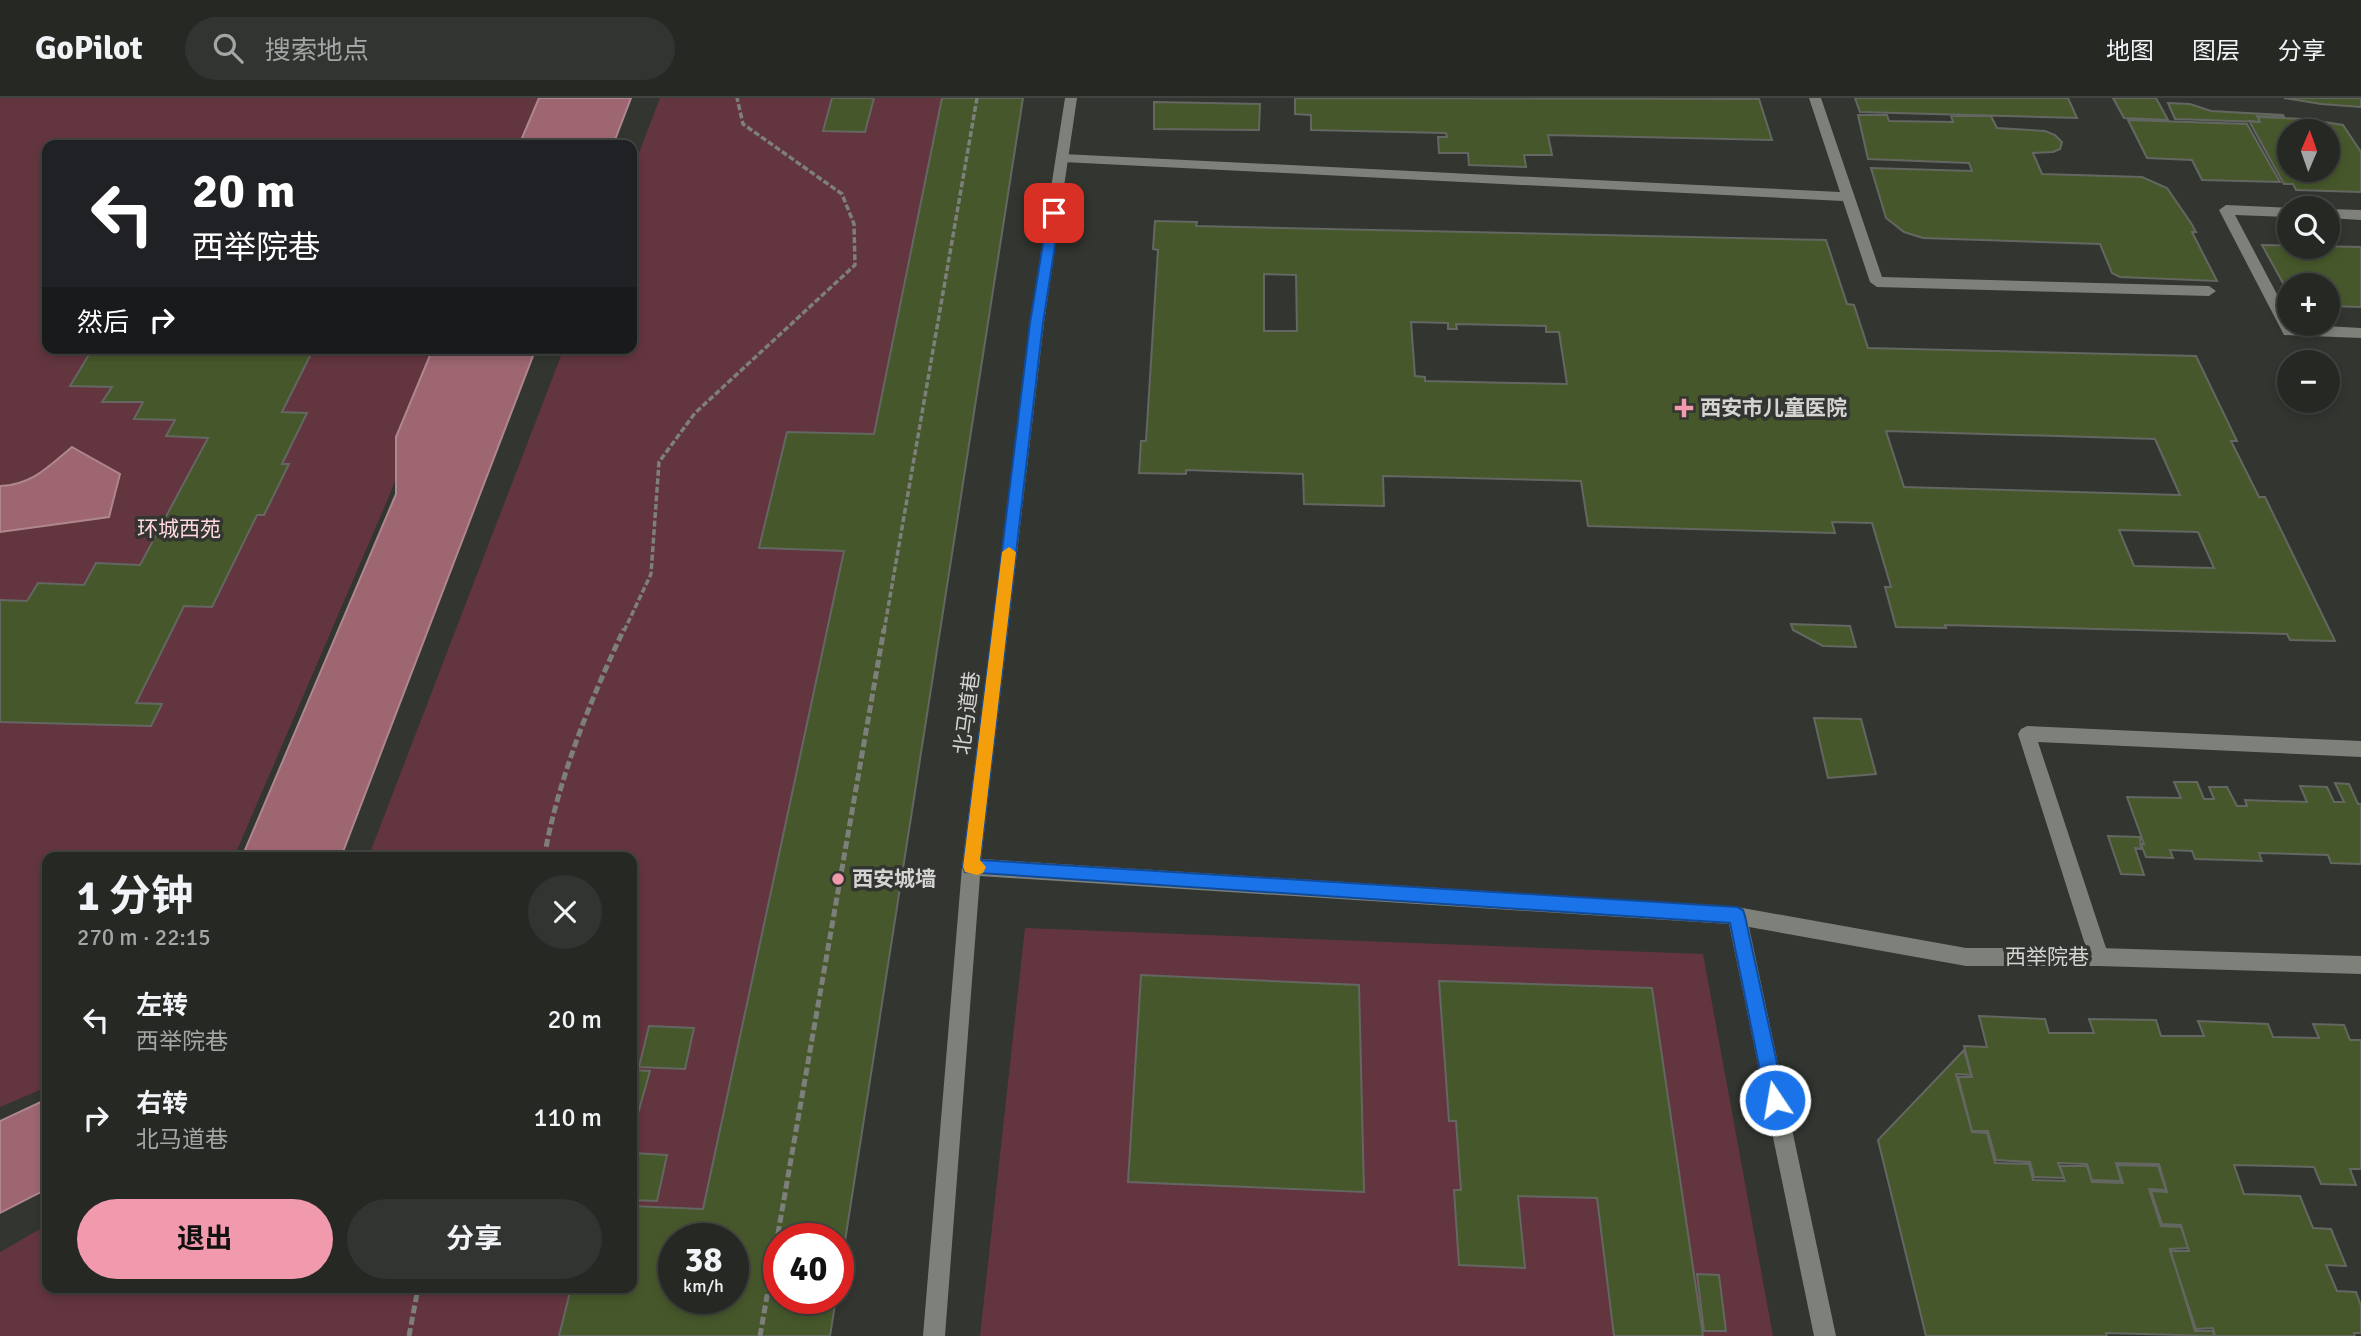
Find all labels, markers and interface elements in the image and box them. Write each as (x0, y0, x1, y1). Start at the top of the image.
search box (185, 17, 675, 80)
text: GoPilot (35, 28, 143, 69)
icon: search (209, 29, 247, 67)
text: 搜索地点 (265, 35, 369, 67)
text: 地图 (2106, 36, 2154, 66)
text: 图层 (2192, 36, 2240, 66)
text: 分享 (2278, 36, 2326, 66)
north arrow (2277, 119, 2340, 182)
map controls (2277, 119, 2340, 413)
text: 20 m (192, 161, 295, 221)
icon: left (77, 168, 168, 259)
pin (1024, 183, 1084, 243)
icon: arrive (1035, 194, 1073, 232)
button: search (2277, 196, 2340, 259)
text: 西举院巷 (192, 228, 320, 267)
button: + (2277, 273, 2340, 336)
icon: right (143, 301, 181, 339)
text: 然后 (77, 307, 129, 339)
button: − (2277, 350, 2340, 413)
place label: 西安市儿童医院 (1700, 395, 1847, 421)
marker: 西安市儿童医院 (1674, 398, 1694, 418)
park label: 环城西苑 (137, 516, 221, 542)
street label: 北马道巷 (949, 670, 985, 756)
place label: 西安城墙 (852, 866, 936, 892)
text: 1 分钟 (77, 871, 193, 922)
marker: 西安城墙 (830, 871, 846, 887)
button: close (528, 875, 602, 949)
text: 270 m · 22:15 (77, 923, 211, 952)
street label: 西举院巷 (2005, 944, 2089, 970)
text: 左转 (136, 990, 188, 1022)
icon: left (77, 1001, 115, 1039)
text: 20 m (547, 1004, 602, 1036)
text: 西举院巷 (136, 1027, 228, 1056)
position arrow (1738, 1063, 1812, 1137)
text: 右转 (136, 1088, 188, 1120)
icon: right (77, 1099, 115, 1137)
text: 110 m (533, 1102, 602, 1134)
text: 北马道巷 (136, 1125, 228, 1154)
button: 退出 (77, 1199, 333, 1279)
button: 分享 (347, 1199, 602, 1279)
speed limit sign: 40 (763, 1223, 854, 1314)
text: 38 (685, 1238, 722, 1281)
text: km/h (683, 1275, 724, 1297)

